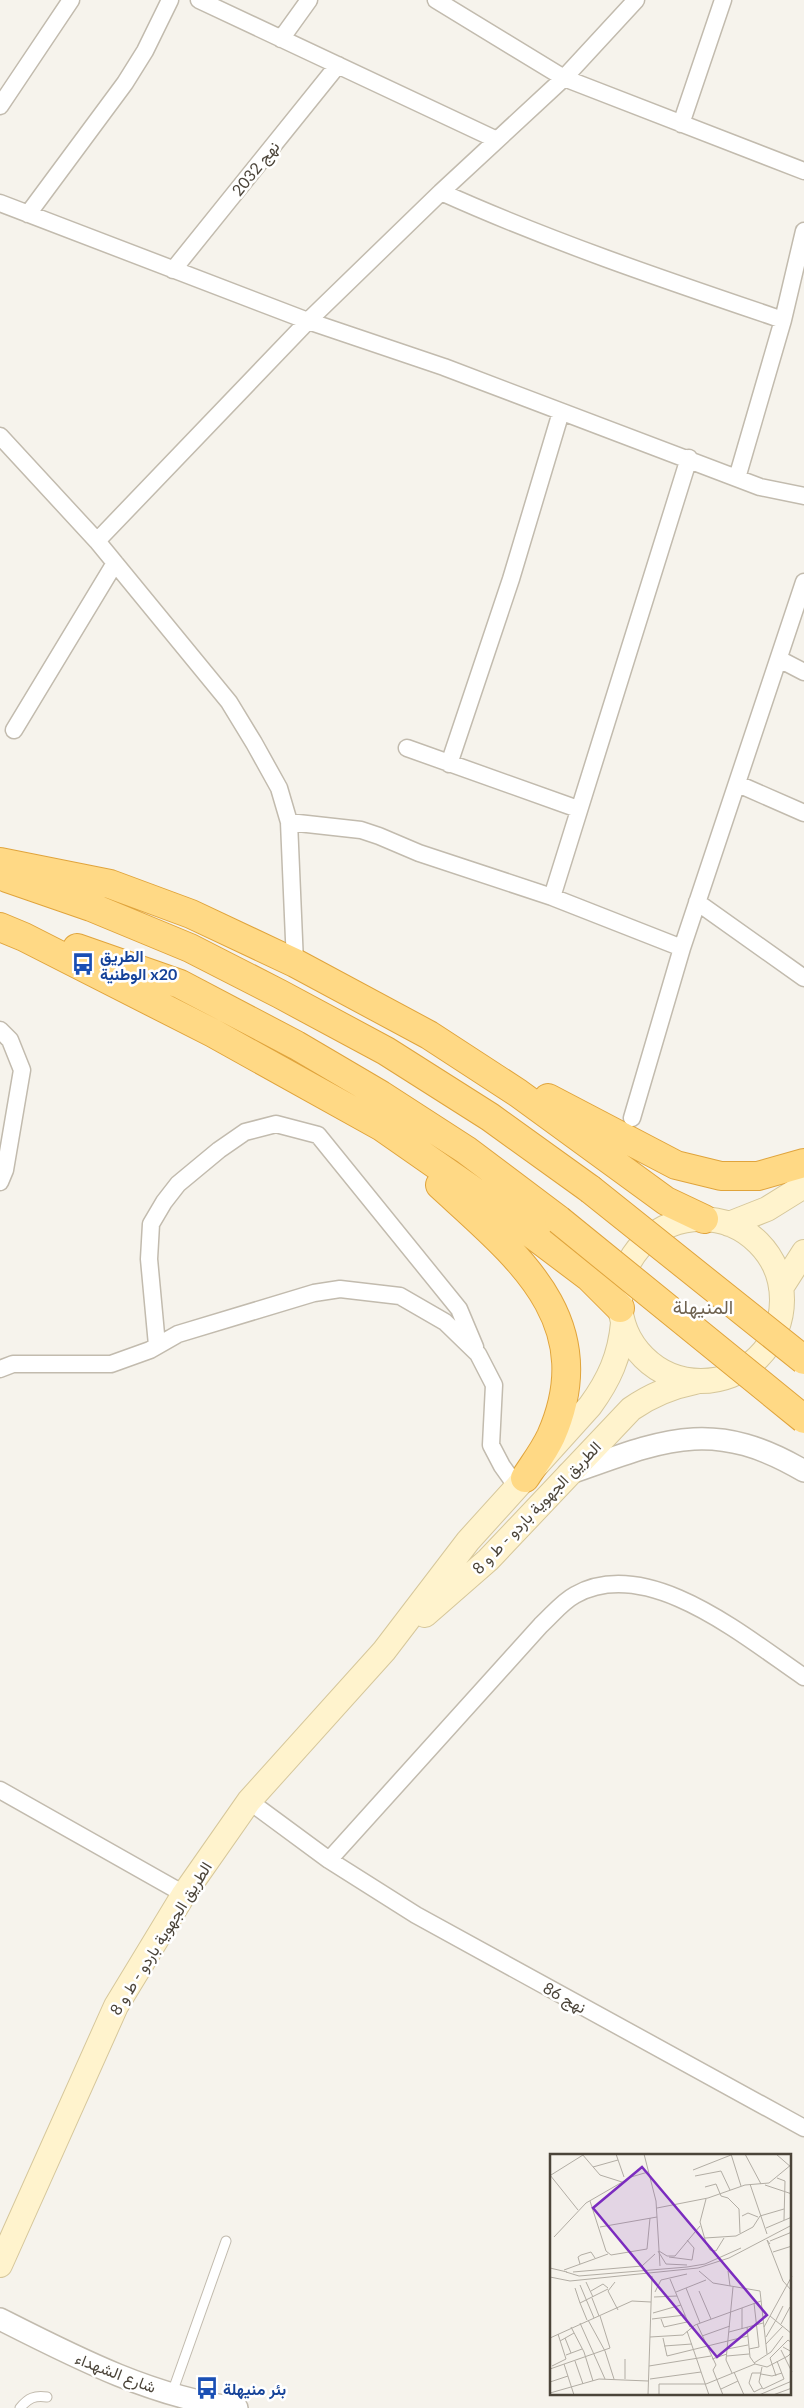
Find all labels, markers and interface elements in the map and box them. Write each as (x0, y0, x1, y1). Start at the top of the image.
street label: نهج 2032 (227, 137, 285, 201)
place label: الطريق الوطنية x20 (100, 946, 177, 985)
bus stop icon: الطريق الوطنية x20 (70, 951, 96, 977)
district label: المنيهلة (673, 1295, 733, 1319)
street label: الطريق الجهوية باردو - ط و 8 (468, 1437, 606, 1579)
street label: الطريق الجهوية باردو - ط و 8 (105, 1858, 217, 2019)
street label: نهج 86 (539, 1977, 590, 2019)
inset map (550, 2154, 792, 2396)
street label: شارع الشهداء (72, 2348, 159, 2399)
bus stop icon: بئر منيهلة (194, 2375, 220, 2401)
place label: بئر منيهلة (223, 2379, 286, 2400)

